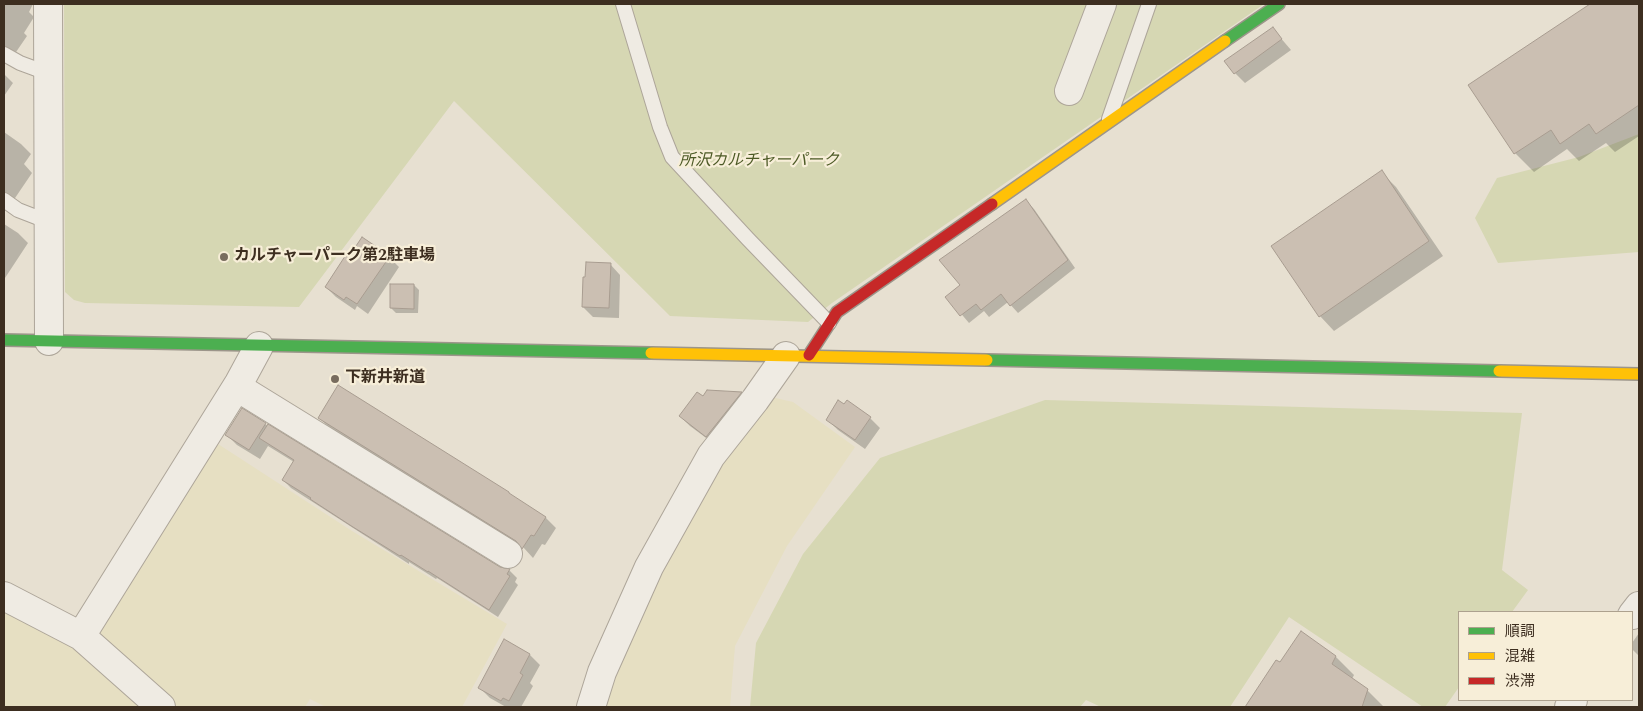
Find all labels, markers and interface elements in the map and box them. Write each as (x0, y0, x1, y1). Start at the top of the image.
park label: 所沢カルチャーパーク (679, 152, 839, 172)
place label: カルチャーパーク第2駐車場 (234, 247, 435, 267)
marker: カルチャーパーク第2駐車場 (218, 251, 230, 263)
place label: 下新井新道 (345, 369, 425, 389)
marker: 下新井新道 (329, 373, 341, 385)
legend (1458, 611, 1633, 701)
text: 順調 (1505, 620, 1535, 643)
text: 混雑 (1505, 645, 1535, 668)
text: 渋滞 (1505, 670, 1535, 693)

